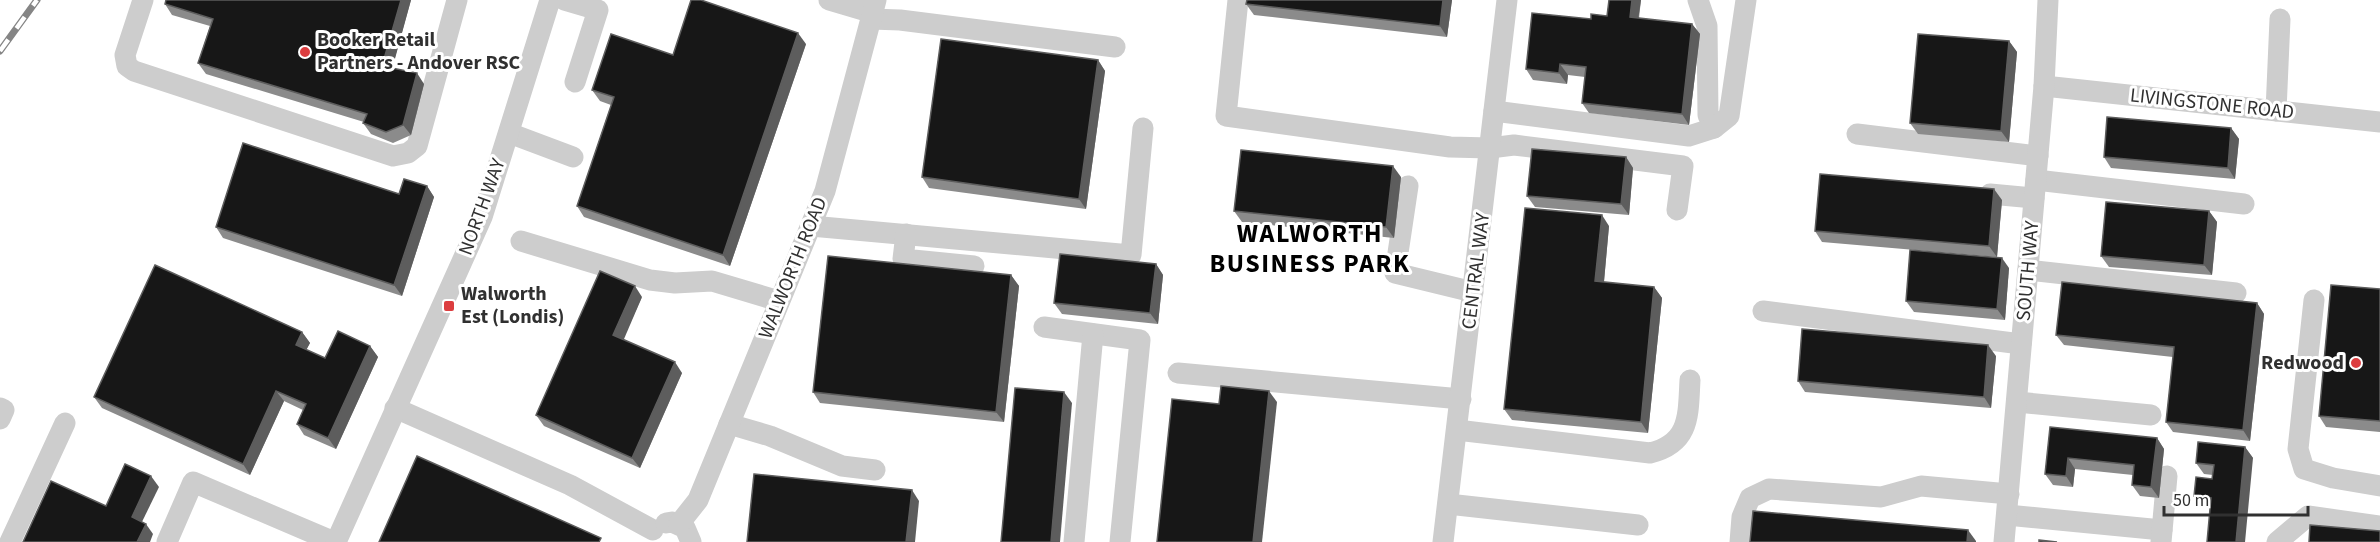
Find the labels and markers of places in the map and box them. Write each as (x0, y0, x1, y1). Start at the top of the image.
place label: Booker Retail Partners - Andover RSC (317, 26, 521, 77)
marker: Booker Retail Partners - Andover RSC (298, 45, 312, 59)
place label: Walworth Est (Londis) (461, 280, 564, 331)
marker: Walworth Est (Londis) (442, 299, 456, 313)
place label: Redwood (2261, 349, 2344, 377)
marker: Redwood (2349, 356, 2363, 370)

